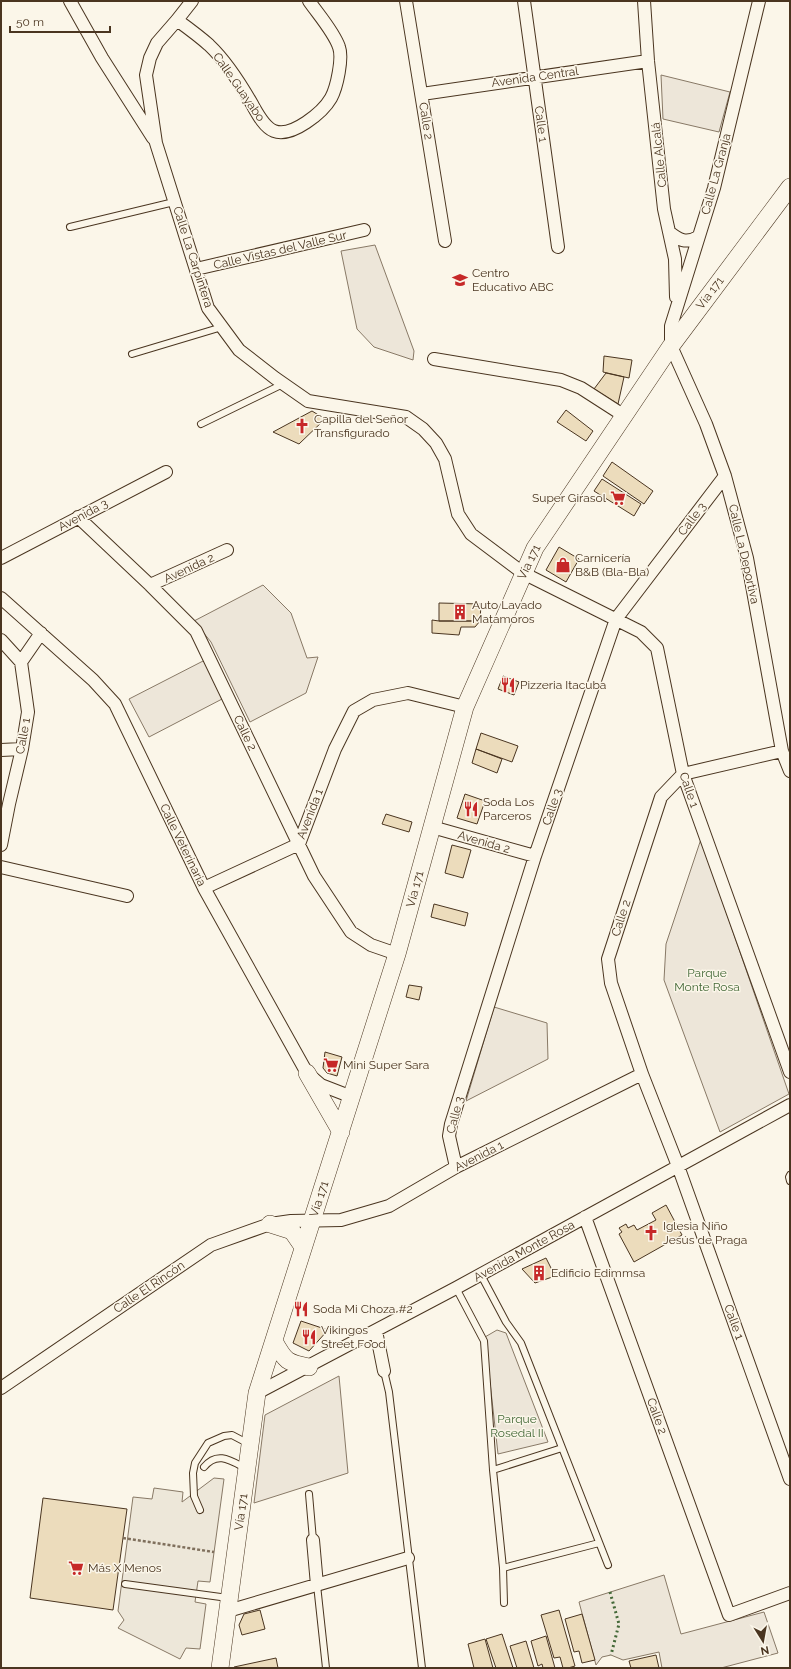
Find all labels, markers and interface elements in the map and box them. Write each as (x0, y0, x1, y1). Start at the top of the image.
scale bar (10, 8, 110, 34)
text: 50 m (16, 15, 44, 29)
street label: Calle Guayabo (210, 50, 268, 124)
street label: Avenida Central (491, 64, 580, 90)
street label: Calle 2 (416, 101, 436, 141)
street label: Calle 1 (532, 105, 550, 143)
street label: Calle Alcalá (649, 122, 669, 188)
street label: Calle La Granja (698, 132, 734, 216)
street label: Calle La Carpintera (170, 205, 216, 309)
street label: Calle Vistas del Valle Sur (212, 228, 349, 272)
place label: Centro Educativo ABC (472, 266, 554, 294)
school or university icon: Centro Educativo ABC (451, 271, 469, 289)
street label: Vía 171 (693, 274, 727, 312)
place label: Capilla del Señor Transfigurado (314, 412, 409, 440)
church icon: Capilla del Señor Transfigurado (293, 417, 311, 435)
supermarket icon: Super Girasol (609, 489, 627, 507)
place label: Super Girasol (532, 491, 607, 505)
street label: Avenida 3 (56, 496, 110, 534)
street label: Calle 3 (675, 500, 709, 538)
street label: Calle La Deportiva (726, 503, 762, 605)
street label: Vía 171 (515, 542, 543, 582)
street label: Avenida 2 (162, 550, 216, 586)
place label: Carnicería B&B (Bla-Bla) (575, 551, 649, 579)
shop icon: Carnicería B&B (Bla-Bla) (554, 556, 572, 574)
place label: Auto Lavado Matamoros (472, 598, 542, 626)
building icon: Auto Lavado Matamoros (451, 603, 469, 621)
restaurant icon: Pizzeria Itacuba (499, 676, 517, 694)
place label: Pizzeria Itacuba (520, 678, 606, 692)
street label: Calle 2 (230, 713, 260, 753)
street label: Calle 1 (13, 717, 33, 755)
street label: Calle 1 (676, 770, 702, 810)
street label: Avenida 1 (294, 787, 326, 841)
street label: Calle 3 (539, 787, 565, 827)
place label: Soda Los Parceros (483, 795, 534, 823)
restaurant icon: Soda Los Parceros (462, 800, 480, 818)
street label: Calle Veterinaria (157, 801, 209, 889)
street label: Avenida 2 (456, 828, 512, 856)
street label: Vía 171 (403, 869, 427, 909)
street label: Calle 2 (609, 898, 633, 938)
park label: Parque Monte Rosa (674, 966, 740, 994)
supermarket icon: Mini Super Sara (322, 1056, 340, 1074)
place label: Mini Super Sara (343, 1058, 429, 1072)
street label: Calle 3 (444, 1095, 466, 1135)
street label: Avenida 1 (452, 1138, 506, 1174)
street label: Vía 171 (307, 1179, 331, 1219)
street label: Avenida Monte Rosa (471, 1217, 577, 1285)
place label: Iglesia Niño Jesús de Praga (663, 1219, 747, 1247)
church icon: Iglesia Niño Jesús de Praga (642, 1224, 660, 1242)
street label: Calle El Rincón (111, 1258, 187, 1316)
building icon: Edificio Edimmsa (530, 1264, 548, 1282)
place label: Edificio Edimmsa (551, 1266, 645, 1280)
restaurant icon: Soda Mi Choza #2 (292, 1300, 310, 1318)
place label: Soda Mi Choza #2 (313, 1302, 413, 1316)
street label: Calle 1 (721, 1302, 747, 1342)
place label: Vikingos Street Food (321, 1323, 386, 1351)
restaurant icon: Vikingos Street Food (300, 1328, 318, 1346)
street label: Calle 2 (644, 1396, 670, 1436)
park label: Parque Rosedal II (490, 1412, 544, 1440)
street label: Vía 171 (231, 1493, 251, 1531)
supermarket icon: Más X Menos (67, 1559, 85, 1577)
place label: Más X Menos (88, 1561, 162, 1575)
north arrow (743, 1621, 783, 1661)
text: N (759, 1643, 770, 1658)

